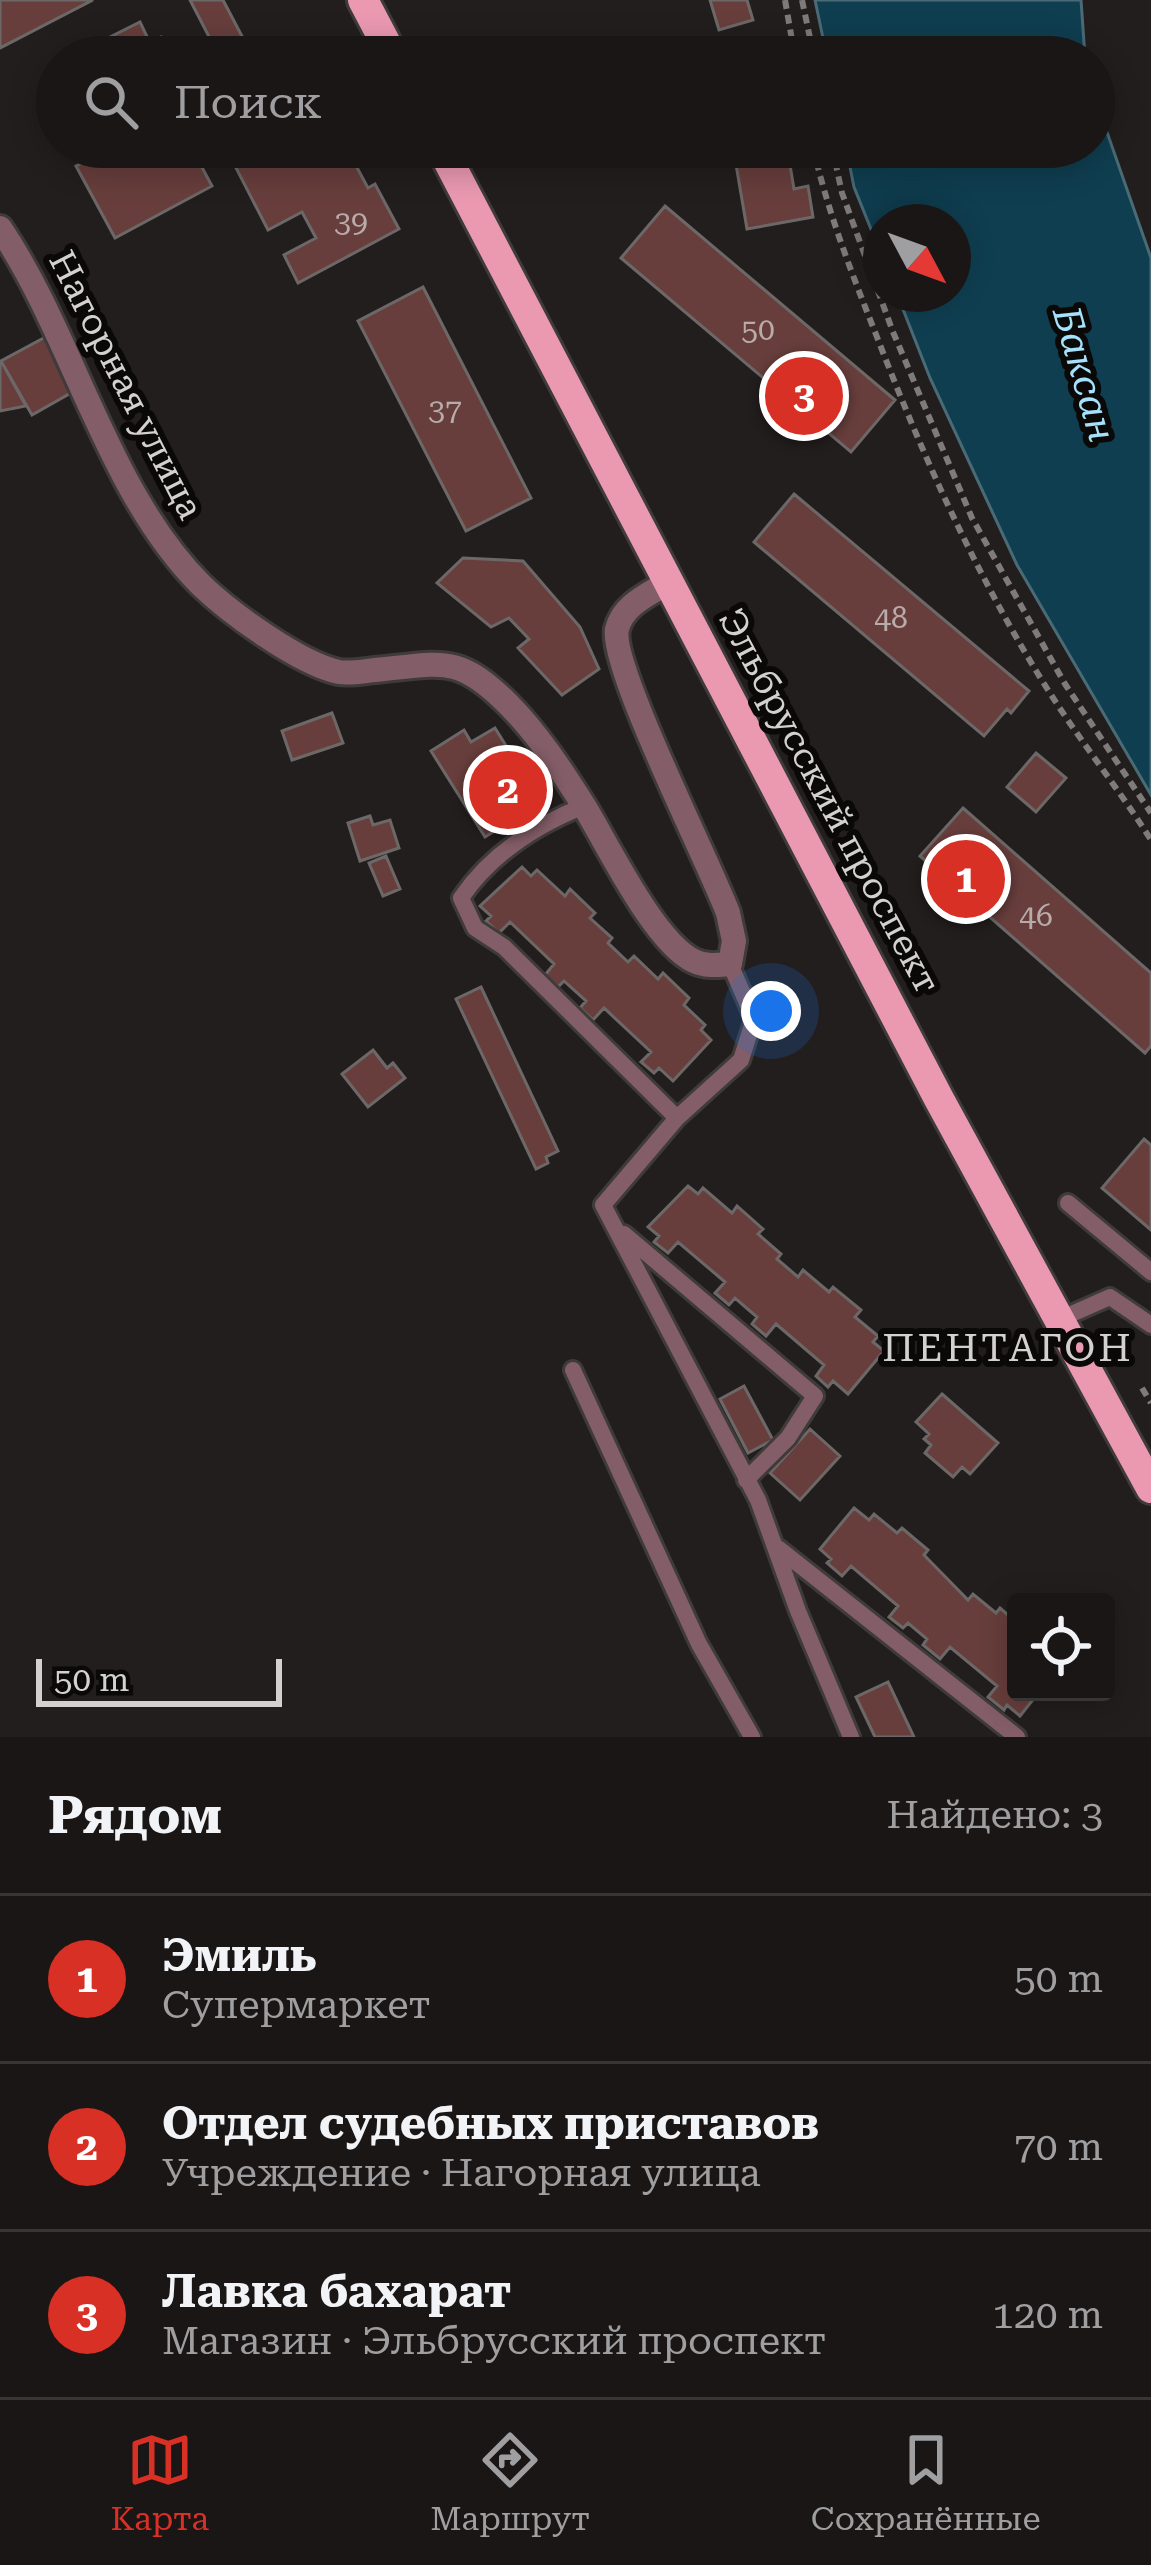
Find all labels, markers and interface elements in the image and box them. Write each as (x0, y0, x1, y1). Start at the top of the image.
search box (36, 36, 1115, 168)
icon: search (78, 69, 144, 135)
text: Поиск (174, 76, 322, 129)
house number: 39 (334, 204, 368, 239)
north arrow (863, 204, 971, 312)
street label: Нагорная улица (40, 244, 212, 526)
water label: Баксан (1043, 300, 1125, 447)
house number: 50 (741, 312, 775, 347)
pin: 3 (765, 351, 843, 441)
house number: 37 (428, 392, 462, 427)
house number: 48 (874, 600, 908, 635)
street label: Эльбрусский проспект (710, 602, 948, 1000)
pin: 2 (469, 745, 547, 835)
pin: 1 (927, 834, 1005, 924)
house number: 46 (1019, 898, 1053, 933)
your location (741, 981, 801, 1041)
district label: ПЕНТАГОН (882, 1325, 1134, 1371)
map controls (1007, 1593, 1115, 1701)
button: locate (1007, 1593, 1115, 1701)
scale bar (36, 1653, 282, 1706)
text: 50 m (54, 1660, 129, 1699)
text: Рядом (48, 1786, 222, 1845)
text: Найдено: 3 (887, 1792, 1103, 1838)
text: Эмиль (162, 1929, 316, 1982)
text: 1 (76, 1956, 98, 2002)
text: 50 m (1014, 1956, 1103, 2002)
text: Супермаркет (162, 1982, 431, 2028)
text: Отдел судебных приставов (162, 2097, 819, 2150)
text: 2 (76, 2124, 98, 2170)
text: 70 m (1014, 2124, 1103, 2170)
text: Учреждение · Нагорная улица (162, 2150, 761, 2196)
text: Лавка бахарат (162, 2265, 511, 2318)
text: 3 (76, 2292, 98, 2338)
text: 120 m (992, 2292, 1103, 2338)
text: Магазин · Эльбрусский проспект (162, 2318, 826, 2364)
tab: Карта (110, 2427, 209, 2538)
tab: Маршрут (430, 2427, 590, 2538)
tab: Сохранённые (811, 2427, 1041, 2538)

